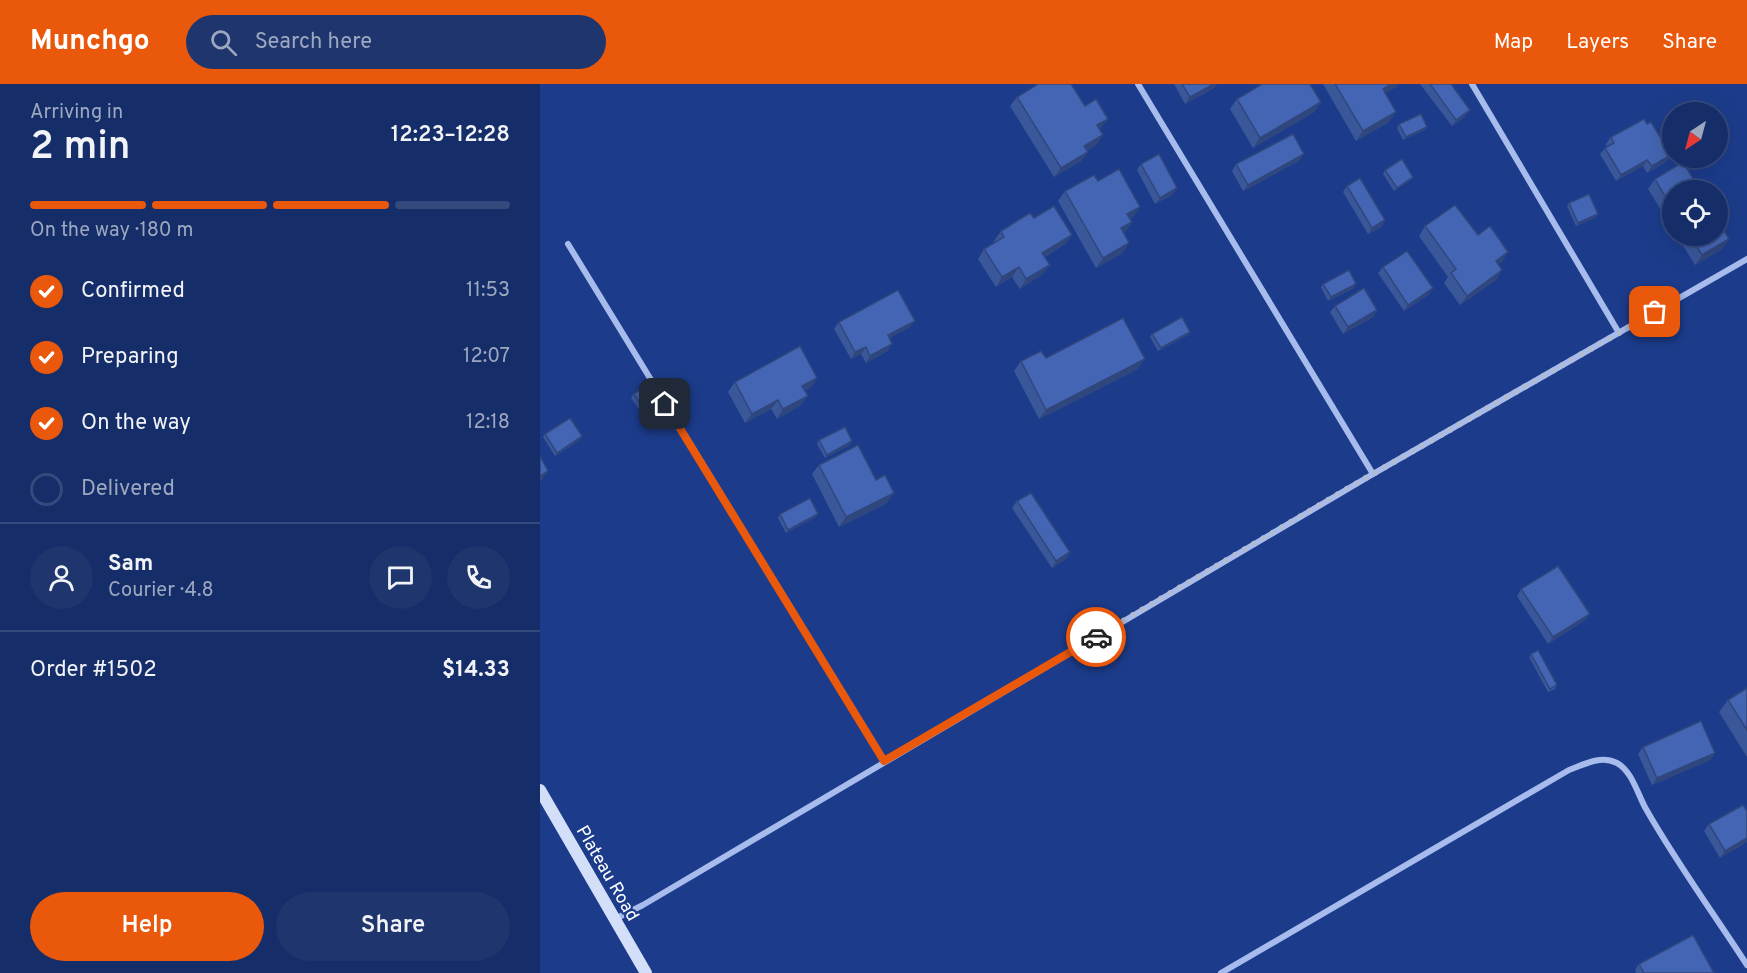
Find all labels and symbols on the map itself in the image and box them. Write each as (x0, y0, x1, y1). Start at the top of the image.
north arrow (1662, 102, 1728, 168)
pin (1629, 286, 1680, 337)
pin (639, 378, 690, 429)
courier (1066, 607, 1126, 667)
street label: Plateau Road (570, 822, 643, 926)

